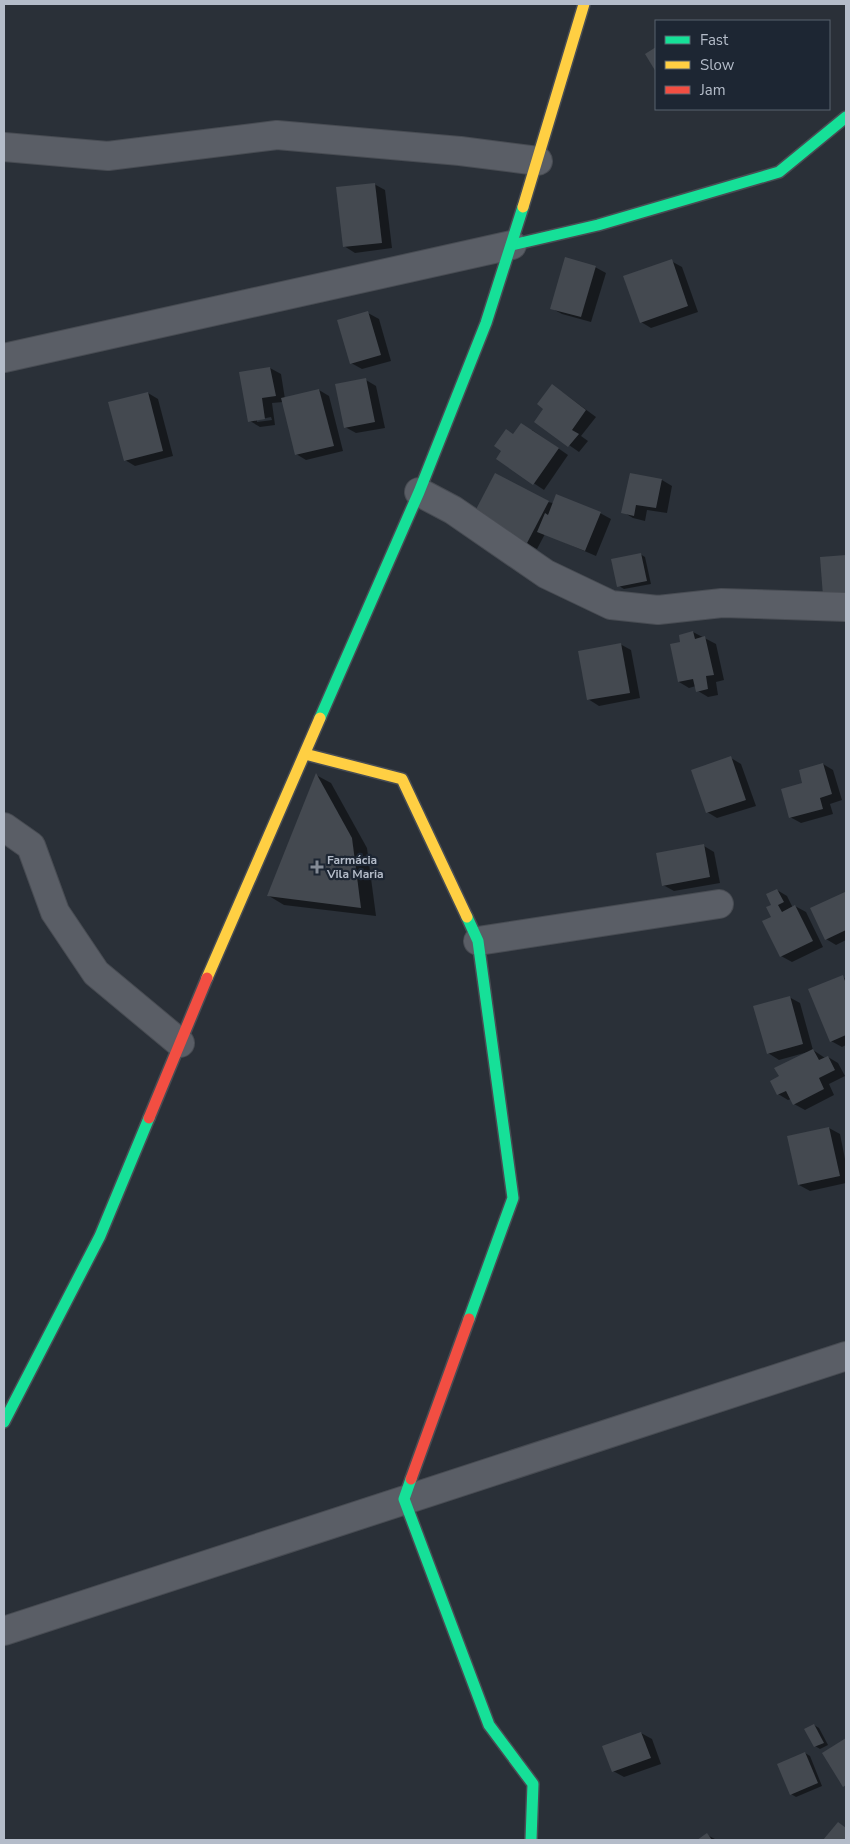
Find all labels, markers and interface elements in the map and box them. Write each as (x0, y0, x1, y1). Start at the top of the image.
legend (655, 20, 830, 110)
text: Fast (700, 30, 729, 50)
text: Slow (700, 55, 735, 75)
text: Jam (699, 80, 726, 100)
place label: Farmácia Vila Maria (326, 852, 384, 882)
marker: Farmácia Vila Maria (311, 861, 323, 873)

